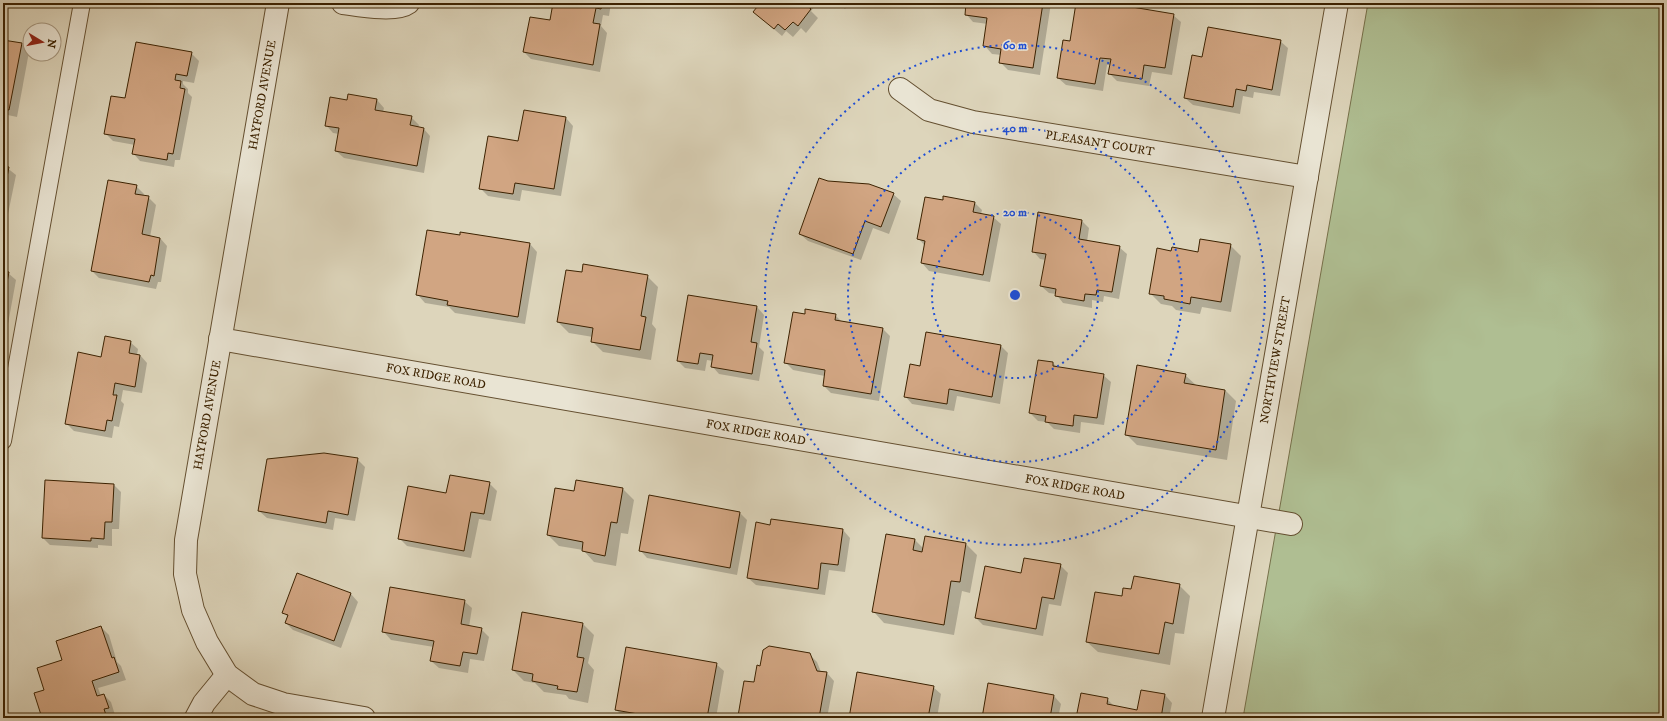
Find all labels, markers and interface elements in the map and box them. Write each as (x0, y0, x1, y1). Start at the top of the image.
north arrow (22, 22, 62, 62)
text: N (43, 38, 59, 49)
street label: HAYFORD AVENUE (245, 38, 280, 151)
text: 60 m (1003, 38, 1027, 53)
text: 40 m (1002, 121, 1027, 136)
street label: PLEASANT COURT (1044, 127, 1155, 160)
text: 20 m (1003, 205, 1027, 220)
centre of rings (1008, 288, 1022, 302)
street label: NORTHVIEW STREET (1257, 295, 1294, 425)
street label: HAYFORD AVENUE (190, 358, 225, 471)
street label: FOX RIDGE ROAD (385, 360, 487, 393)
street label: FOX RIDGE ROAD (705, 416, 807, 449)
street label: FOX RIDGE ROAD (1024, 471, 1126, 504)

